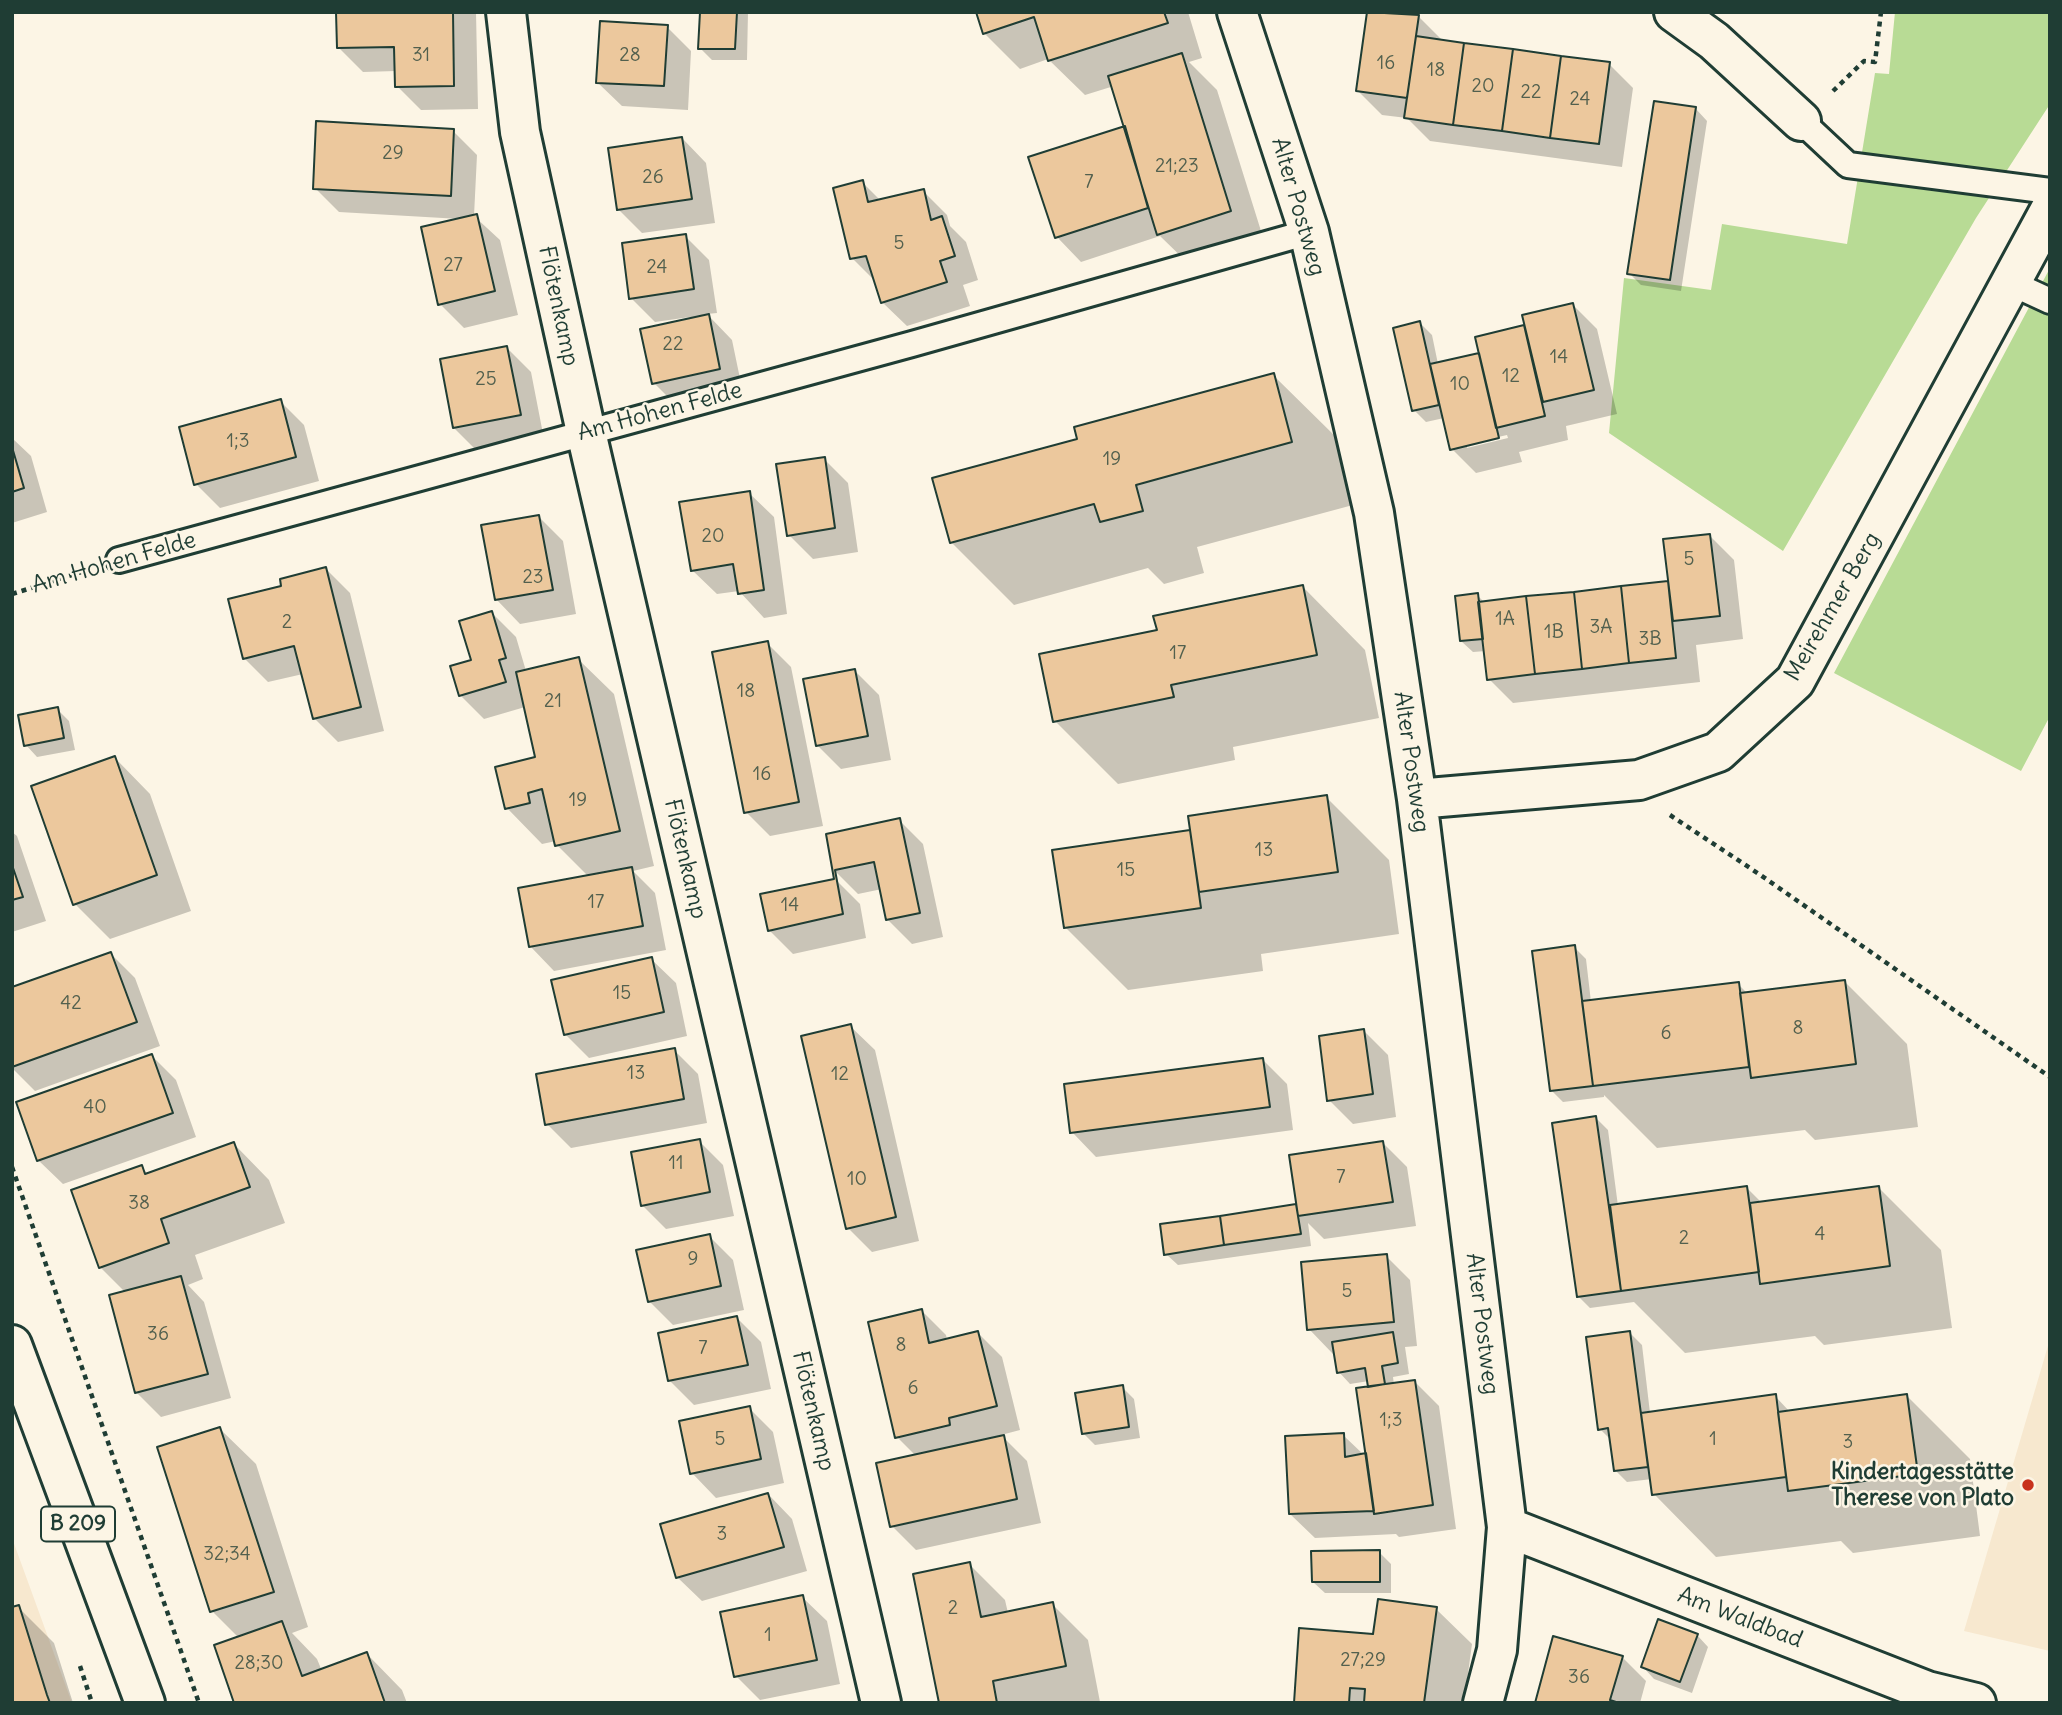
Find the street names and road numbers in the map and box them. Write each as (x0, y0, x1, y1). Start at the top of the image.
street label: Alter Postweg (1265, 135, 1331, 279)
street label: Flötenkamp (532, 243, 584, 369)
street label: Am Hohen Felde (575, 377, 745, 447)
street label: Am Hohen Felde (29, 526, 199, 600)
street label: Meirehmer Berg (1779, 528, 1887, 686)
street label: Alter Postweg (1387, 690, 1435, 834)
street label: Flötenkamp (658, 796, 712, 922)
street label: Alter Postweg (1460, 1252, 1504, 1396)
street label: Flötenkamp (786, 1348, 840, 1474)
road number: B 209 (41, 1506, 115, 1542)
street label: Am Waldbad (1674, 1582, 1806, 1654)

